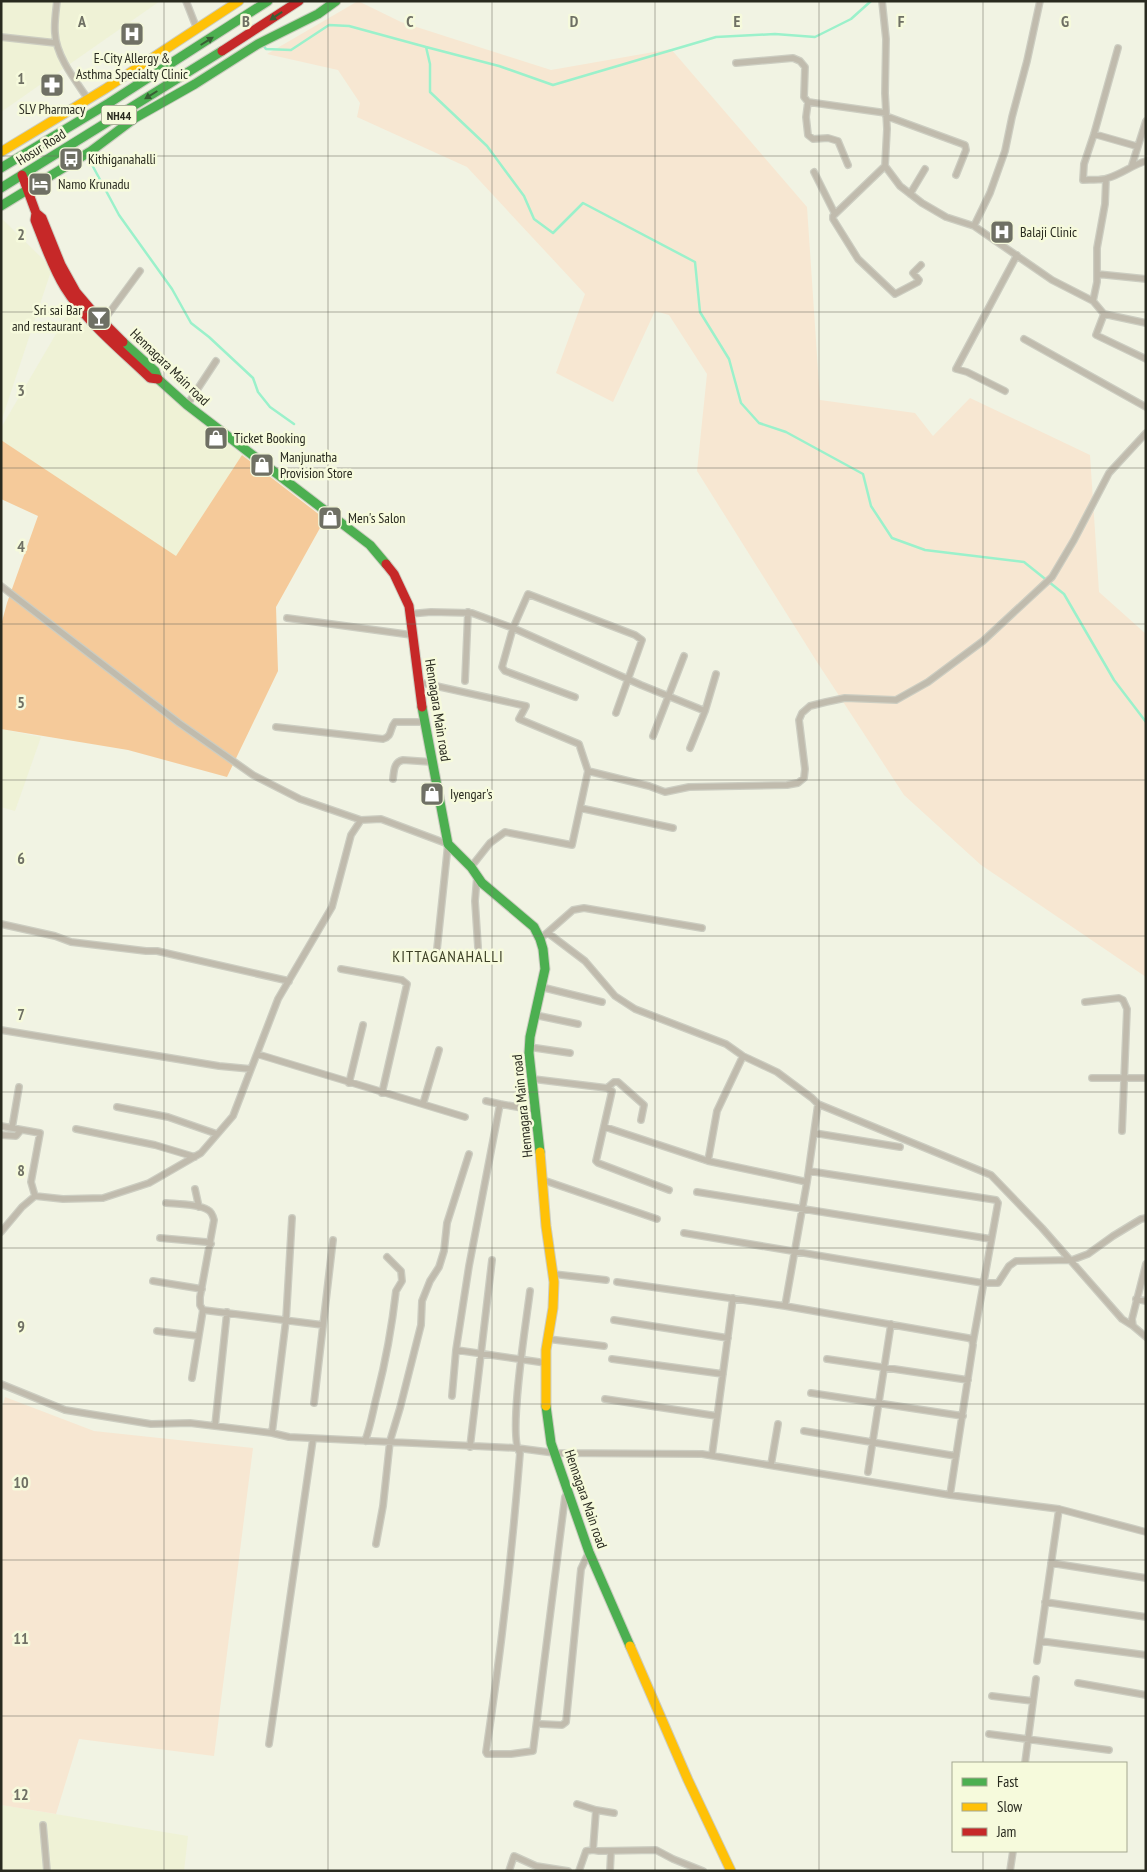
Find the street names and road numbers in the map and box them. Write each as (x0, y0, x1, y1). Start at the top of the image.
road number: NH44 (102, 106, 136, 124)
street label: Hosur Road (13, 125, 69, 169)
street label: Hennagara Main road (127, 325, 213, 409)
street label: Hennagara Main road (421, 658, 455, 762)
street label: Hennagara Main road (508, 1054, 536, 1158)
street label: Hennagara Main road (561, 1447, 611, 1551)

